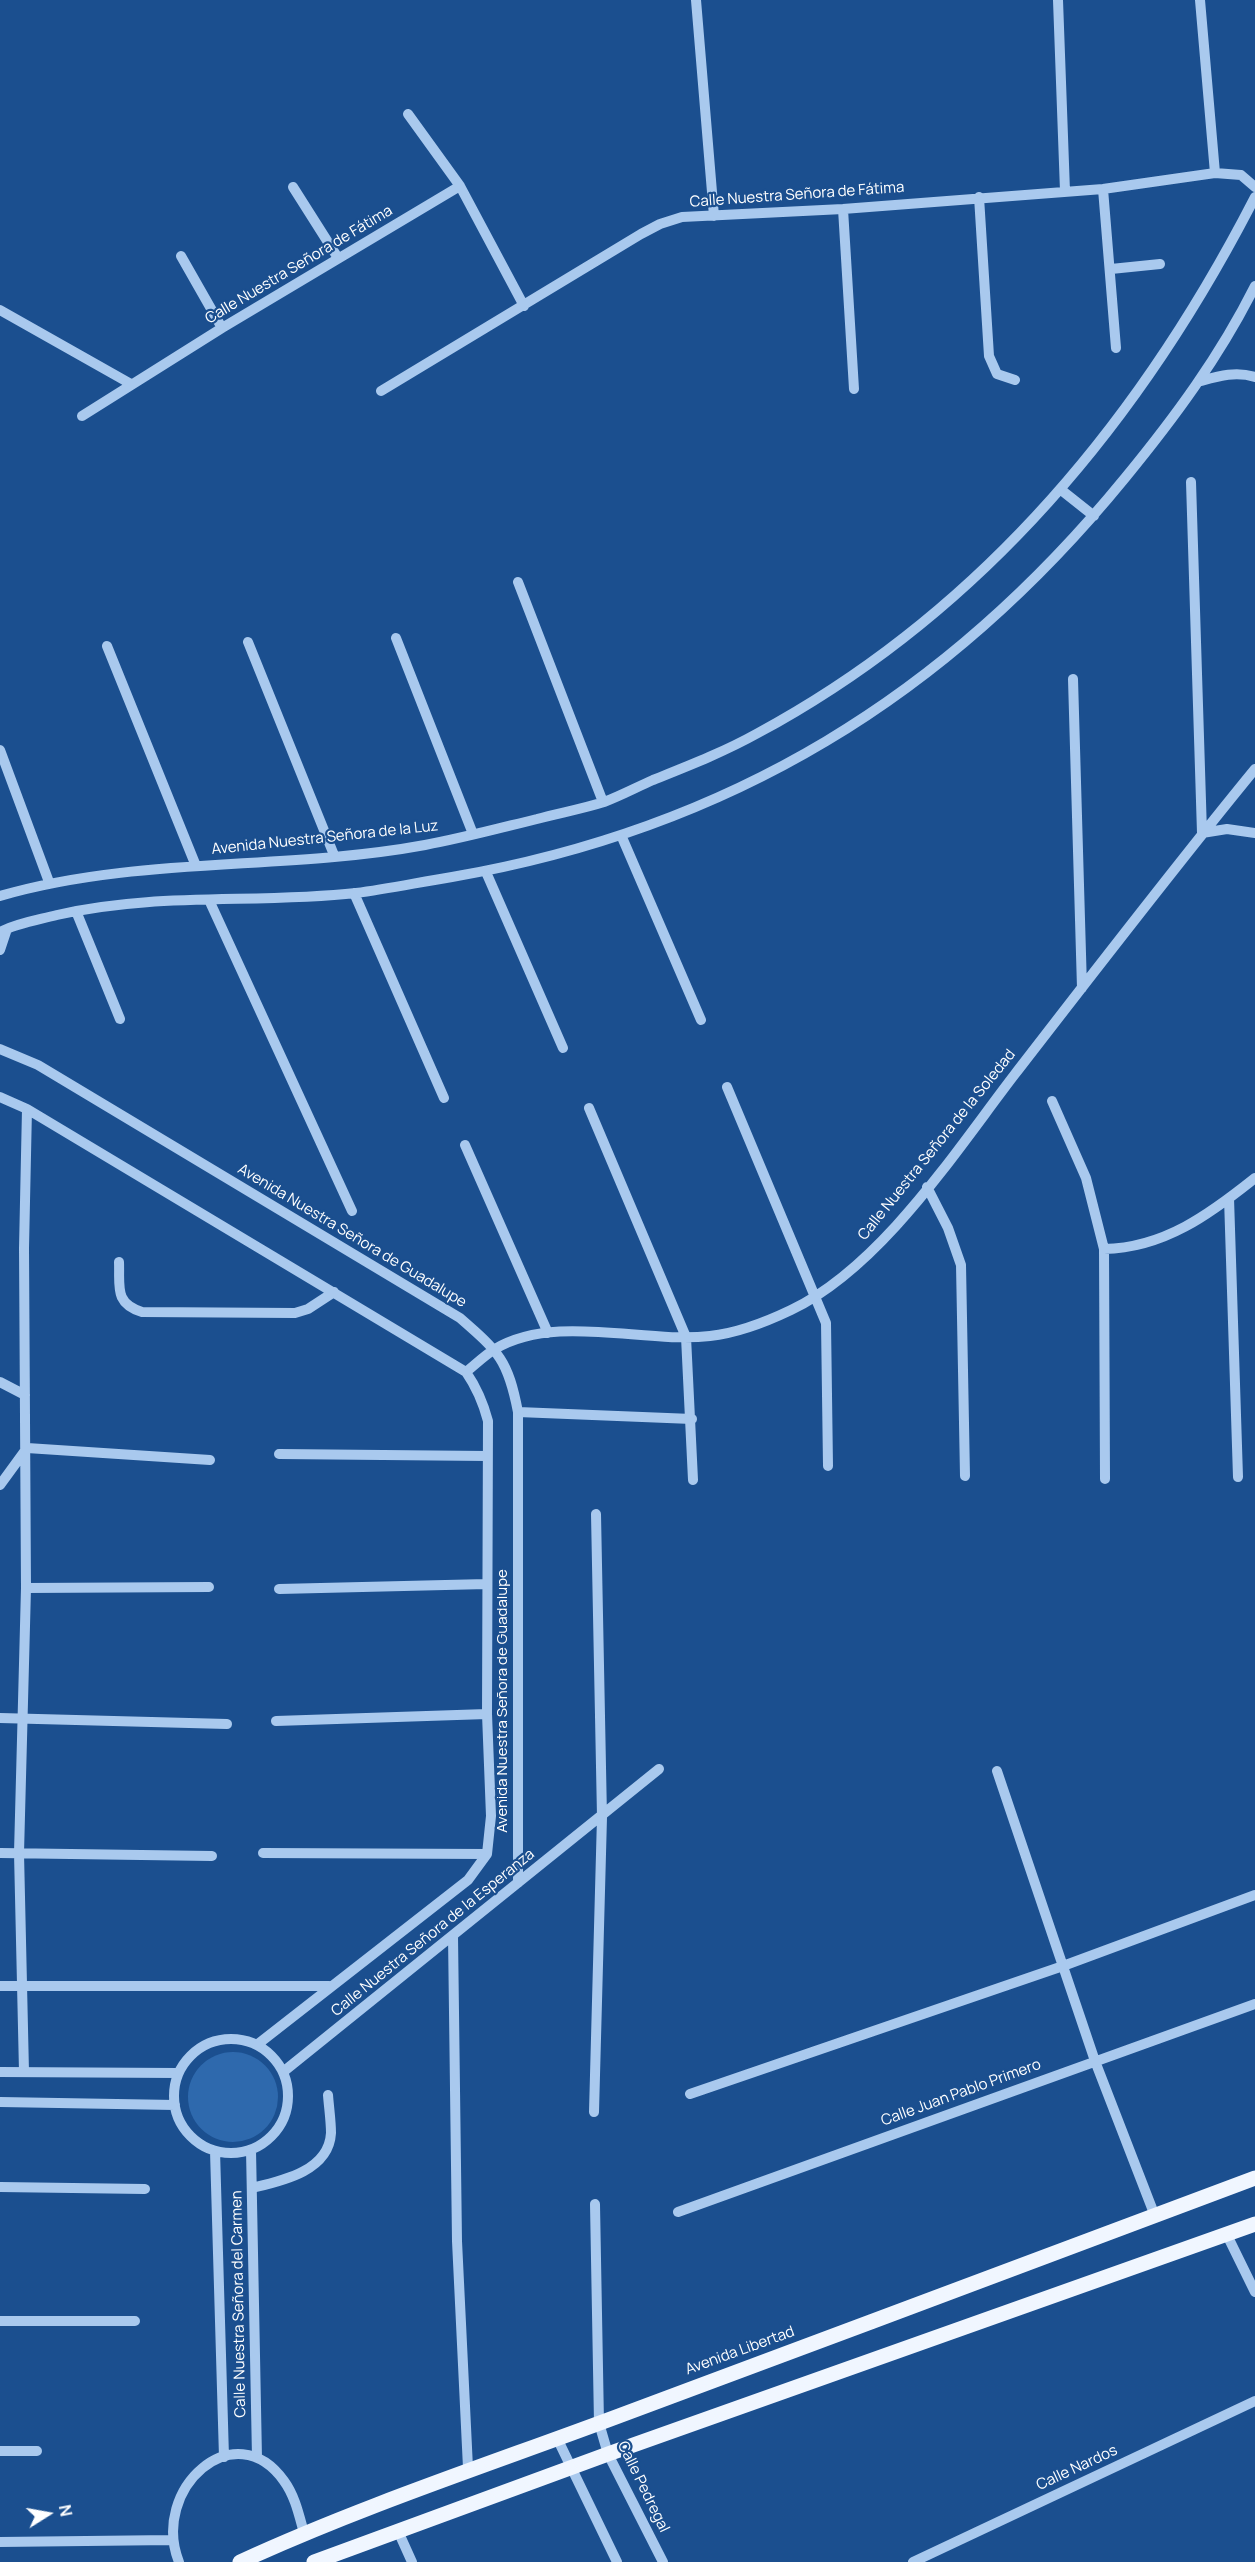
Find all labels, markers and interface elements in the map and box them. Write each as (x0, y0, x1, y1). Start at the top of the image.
street label: Calle Nuestra Señora de Fátima (689, 179, 905, 211)
street label: Calle Nuestra Señora de Fátima (202, 202, 396, 328)
street label: Avenida Nuestra Señora de la Luz (211, 817, 439, 859)
street label: Calle Nuestra Señora de la Soledad (854, 1046, 1020, 1244)
street label: Avenida Nuestra Señora de Guadalupe (234, 1160, 470, 1312)
street label: Avenida Nuestra Señora de Guadalupe (494, 1569, 512, 1833)
street label: Calle Nuestra Señora de la Esperanza (328, 1845, 538, 2021)
street label: Calle Juan Pablo Primero (879, 2056, 1043, 2130)
street label: Calle Nuestra Señora del Carmen (228, 2190, 250, 2418)
street label: Avenida Libertad (683, 2323, 797, 2379)
street label: Calle Pedregal (613, 2438, 673, 2536)
street label: Calle Nardos (1034, 2441, 1120, 2495)
north arrow (18, 2484, 78, 2544)
text: N (54, 2503, 78, 2518)

